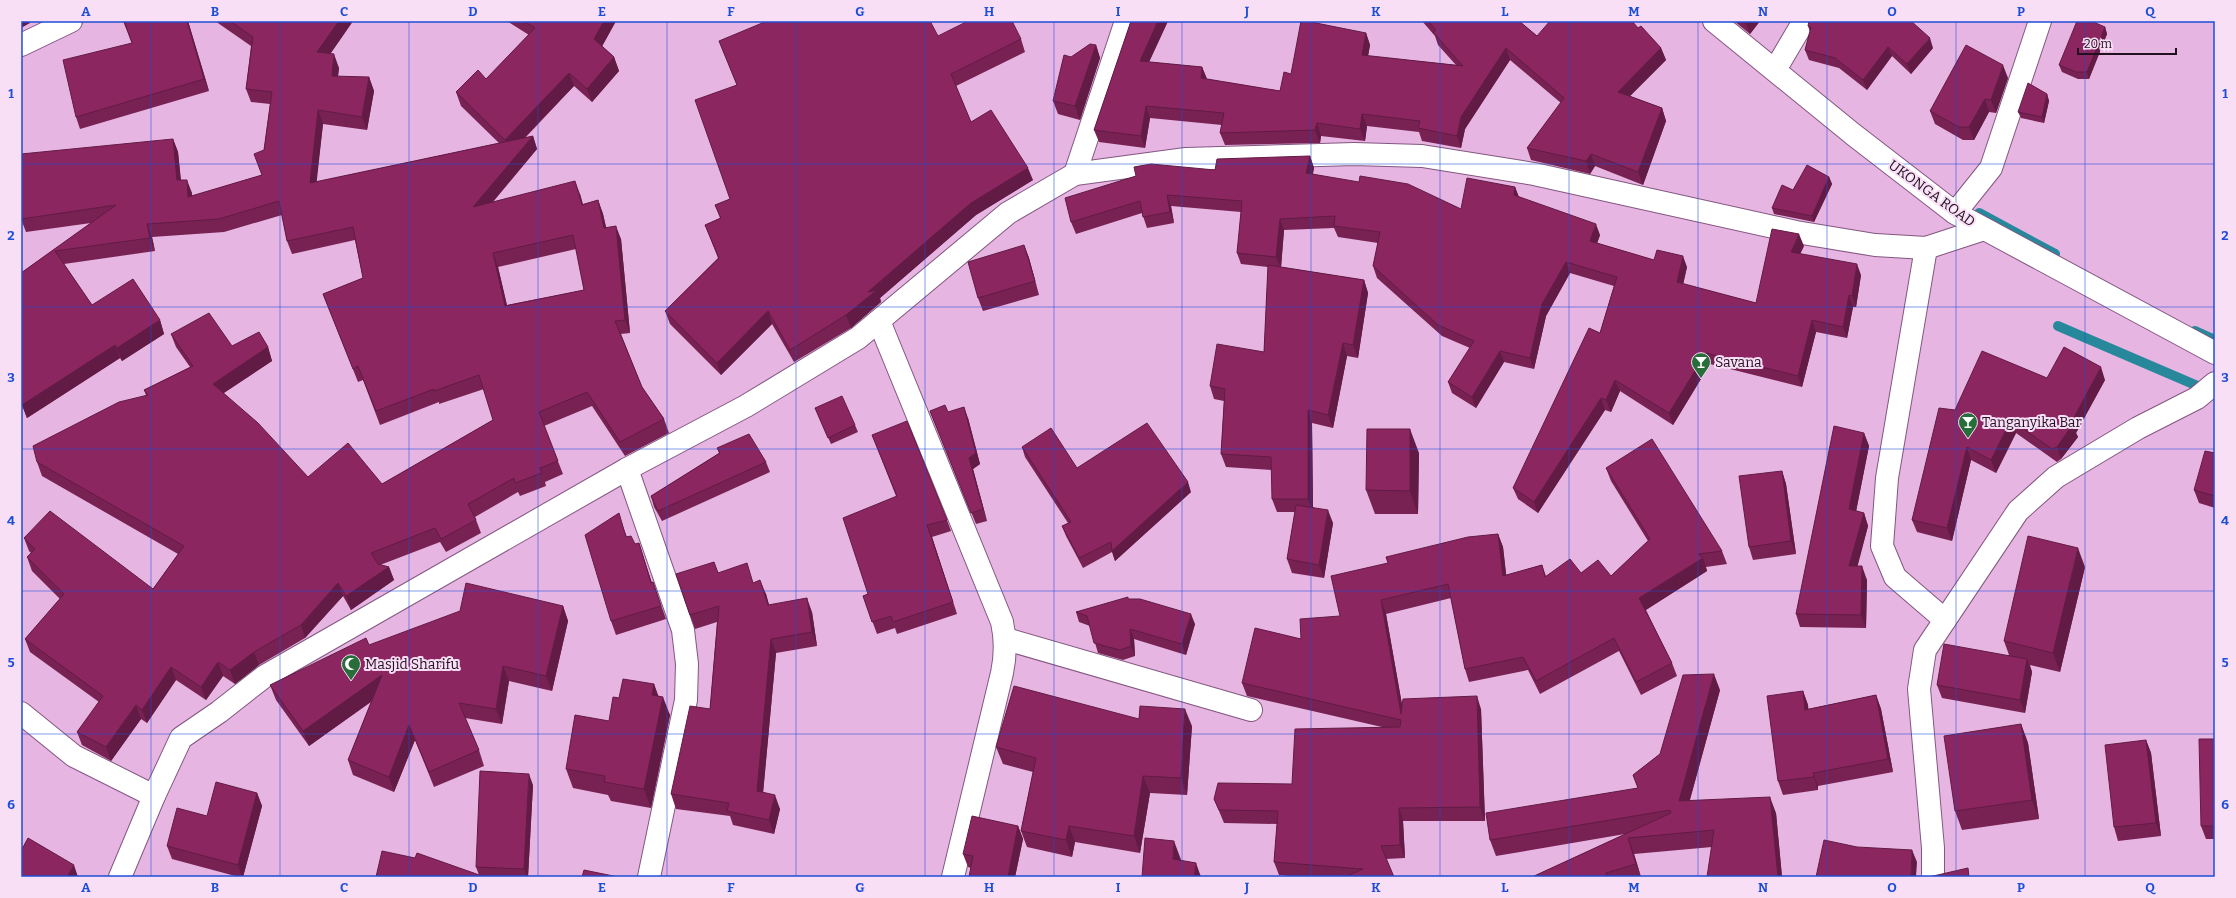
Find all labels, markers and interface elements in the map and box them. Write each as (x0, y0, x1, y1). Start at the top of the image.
text: A (81, 4, 91, 19)
text: B (211, 4, 219, 19)
text: C (340, 4, 348, 19)
text: D (468, 4, 478, 19)
text: E (598, 4, 606, 19)
text: F (727, 4, 735, 19)
text: G (855, 4, 865, 19)
text: H (984, 4, 994, 19)
text: I (1116, 4, 1121, 19)
text: J (1244, 4, 1250, 19)
text: K (1371, 4, 1381, 19)
text: L (1501, 4, 1509, 19)
text: M (1628, 4, 1640, 19)
text: N (1758, 4, 1768, 19)
text: O (1887, 4, 1897, 19)
text: P (2017, 4, 2025, 19)
text: Q (2145, 4, 2156, 19)
scale bar (2078, 30, 2176, 56)
text: 20 m (2084, 37, 2113, 51)
text: 1 (8, 86, 14, 101)
text: 1 (2222, 86, 2228, 101)
street label: UKONGA ROAD (1885, 156, 1978, 230)
text: 2 (7, 228, 15, 243)
text: 2 (2221, 228, 2229, 243)
bar icon: Savana (1690, 351, 1712, 379)
place label: Savana (1715, 354, 1762, 371)
text: 3 (7, 370, 15, 385)
text: 3 (2221, 370, 2229, 385)
bar icon: Tanganyika Bar (1957, 411, 1979, 439)
place label: Tanganyika Bar (1982, 414, 2082, 431)
text: 4 (7, 513, 15, 528)
text: 4 (2221, 513, 2229, 528)
mosque icon: Masjid Sharifu (340, 653, 362, 681)
text: 5 (7, 655, 15, 670)
text: 5 (2221, 655, 2229, 670)
place label: Masjid Sharifu (365, 656, 460, 673)
text: 6 (7, 797, 15, 812)
text: 6 (2221, 797, 2229, 812)
text: A (81, 880, 91, 895)
text: B (211, 880, 219, 895)
text: C (340, 880, 348, 895)
text: D (468, 880, 478, 895)
text: E (598, 880, 606, 895)
text: F (727, 880, 735, 895)
text: G (855, 880, 865, 895)
text: H (984, 880, 994, 895)
text: I (1116, 880, 1121, 895)
text: J (1244, 880, 1250, 895)
text: K (1371, 880, 1381, 895)
text: L (1501, 880, 1509, 895)
text: M (1628, 880, 1640, 895)
text: N (1758, 880, 1768, 895)
text: O (1887, 880, 1897, 895)
text: P (2017, 880, 2025, 895)
text: Q (2145, 880, 2156, 895)

